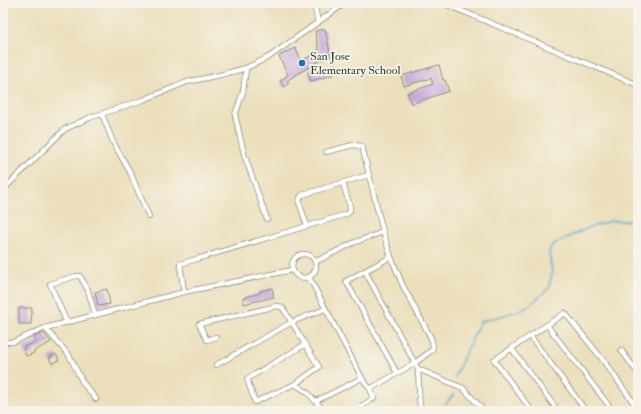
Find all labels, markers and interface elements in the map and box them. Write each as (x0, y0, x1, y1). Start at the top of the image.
place label: San Jose Elementary School (310, 49, 401, 78)
marker: San Jose Elementary School (297, 58, 307, 68)

